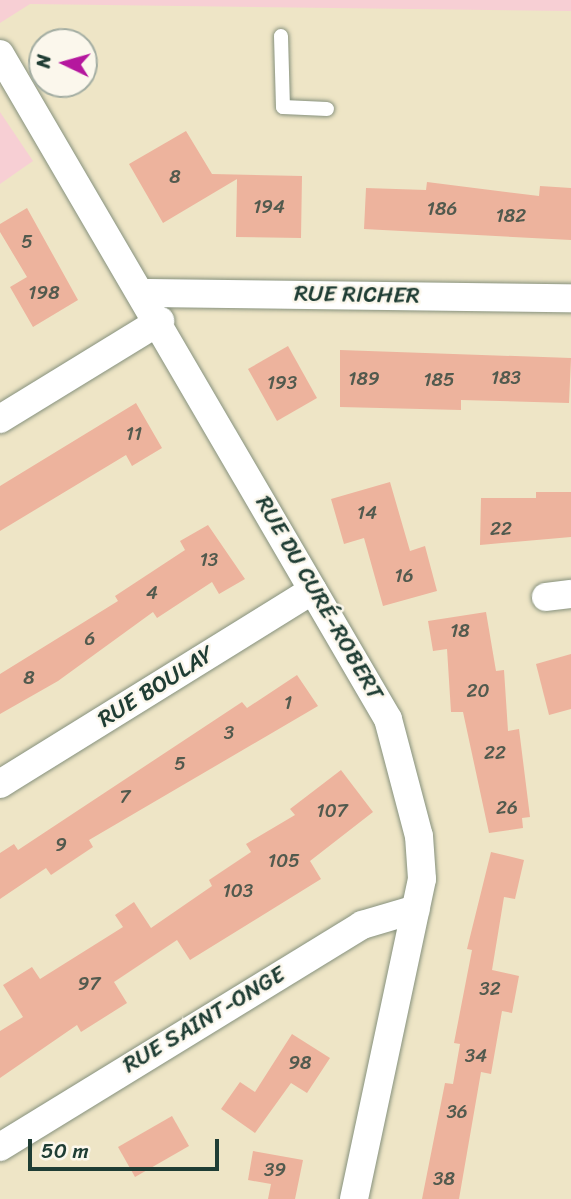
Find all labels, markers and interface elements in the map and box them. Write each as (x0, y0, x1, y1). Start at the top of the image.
north arrow (28, 28, 98, 98)
text: N (27, 53, 61, 69)
house number: 8 (169, 166, 181, 188)
house number: 194 (253, 196, 285, 218)
house number: 186 (427, 198, 457, 220)
house number: 182 (496, 205, 526, 227)
house number: 5 (21, 231, 33, 253)
street label: RUE RICHER (293, 280, 421, 310)
house number: 198 (28, 282, 60, 304)
house number: 183 (491, 367, 521, 389)
house number: 189 (348, 368, 380, 390)
house number: 185 (423, 369, 455, 391)
house number: 193 (267, 372, 297, 394)
house number: 11 (126, 423, 142, 445)
street label: RUE DU CURÉ-ROBERT (249, 491, 389, 705)
house number: 14 (357, 502, 377, 524)
house number: 22 (490, 518, 512, 540)
house number: 13 (200, 549, 218, 571)
house number: 16 (395, 565, 413, 587)
house number: 4 (146, 582, 158, 604)
house number: 18 (450, 620, 470, 642)
house number: 6 (85, 628, 95, 650)
street label: RUE BOULAY (93, 641, 219, 733)
house number: 8 (23, 667, 35, 689)
house number: 20 (467, 680, 489, 702)
house number: 1 (284, 692, 292, 714)
house number: 3 (224, 722, 234, 744)
house number: 22 (484, 742, 506, 764)
house number: 5 (174, 753, 186, 775)
house number: 7 (120, 786, 130, 808)
house number: 26 (496, 797, 518, 819)
house number: 107 (316, 800, 348, 822)
house number: 9 (55, 834, 67, 856)
house number: 105 (268, 850, 300, 872)
house number: 103 (223, 880, 253, 902)
street label: RUE SAINT-ONGE (119, 962, 289, 1078)
house number: 97 (78, 973, 100, 995)
house number: 32 (479, 978, 501, 1000)
house number: 34 (465, 1045, 487, 1067)
house number: 98 (288, 1052, 312, 1074)
house number: 36 (446, 1101, 468, 1123)
scale bar (32, 1126, 222, 1170)
text: 50 m (41, 1132, 89, 1170)
house number: 39 (264, 1159, 286, 1181)
house number: 38 (433, 1168, 455, 1190)

